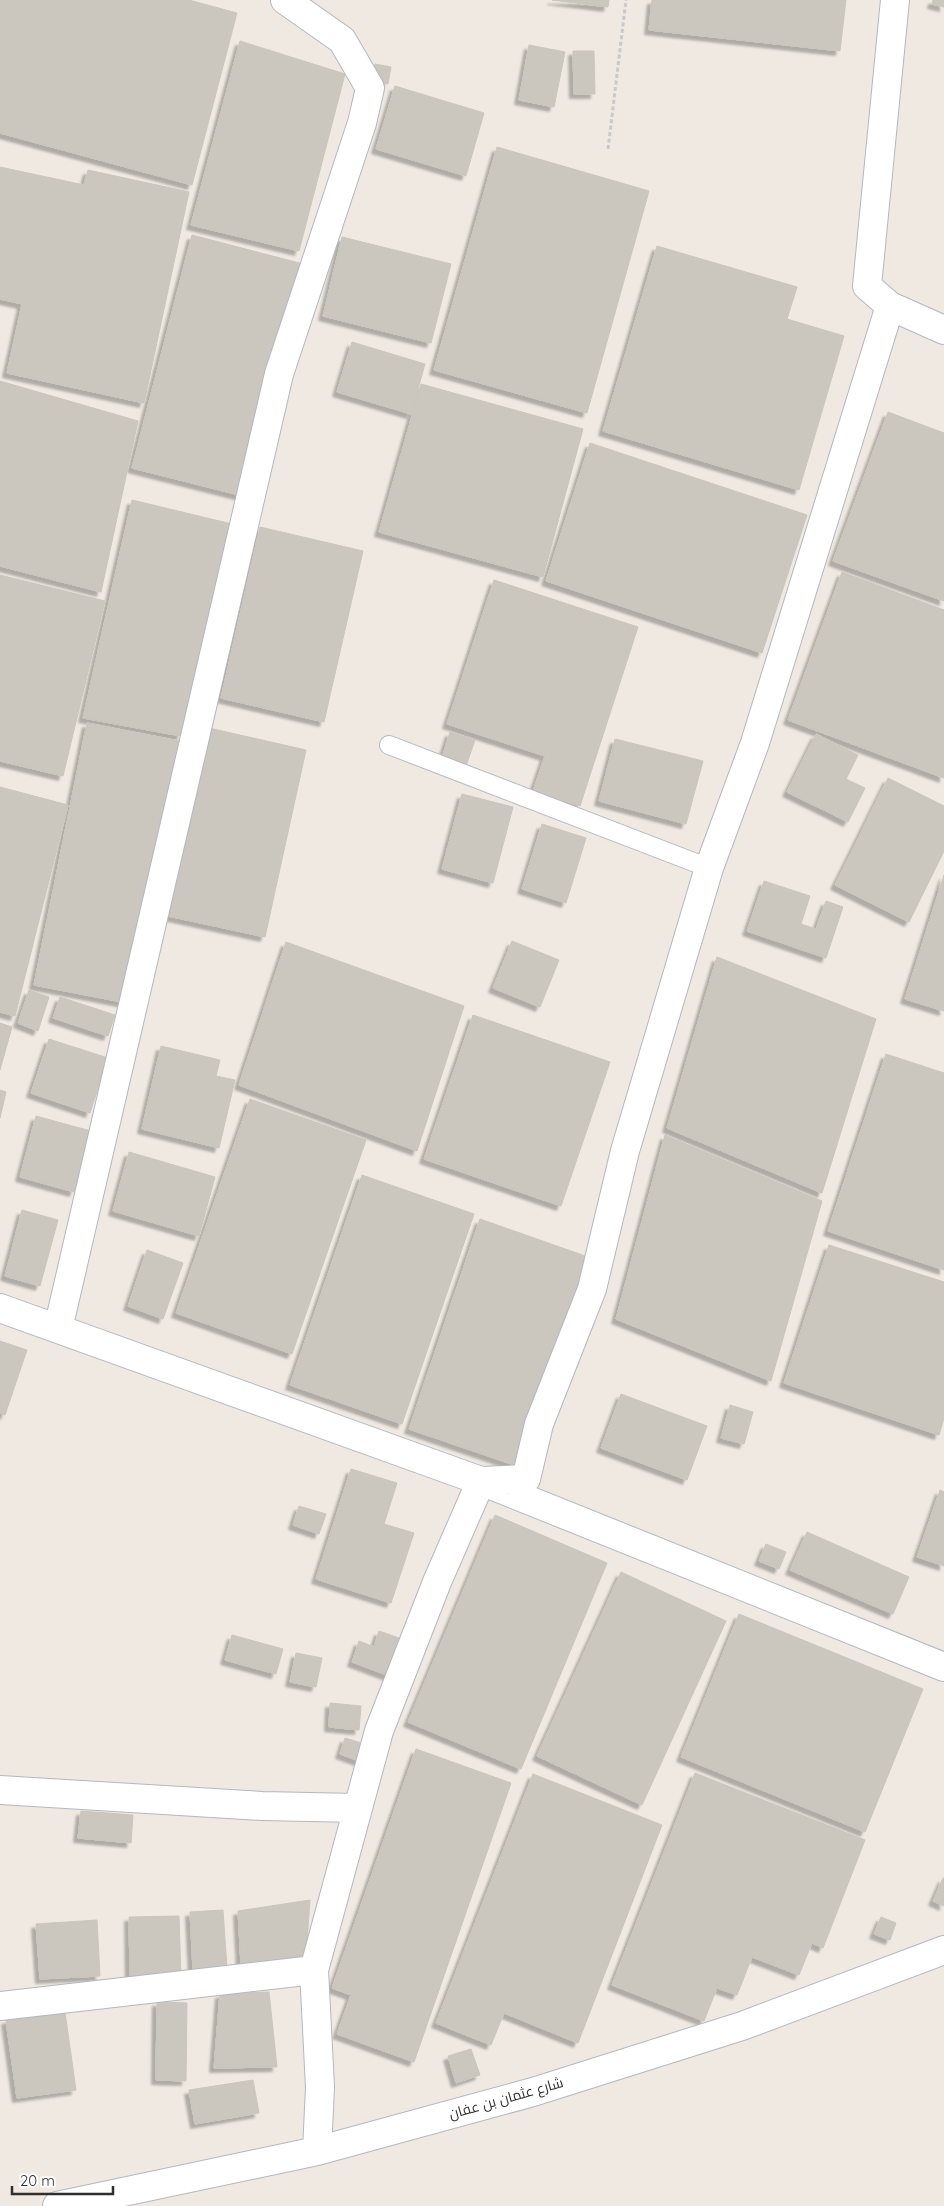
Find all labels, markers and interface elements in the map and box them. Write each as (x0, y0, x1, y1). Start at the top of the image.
street label: شارع عثمان بن عفان (447, 2073, 565, 2123)
scale bar (12, 2164, 114, 2196)
text: 20 m (20, 2171, 55, 2190)

